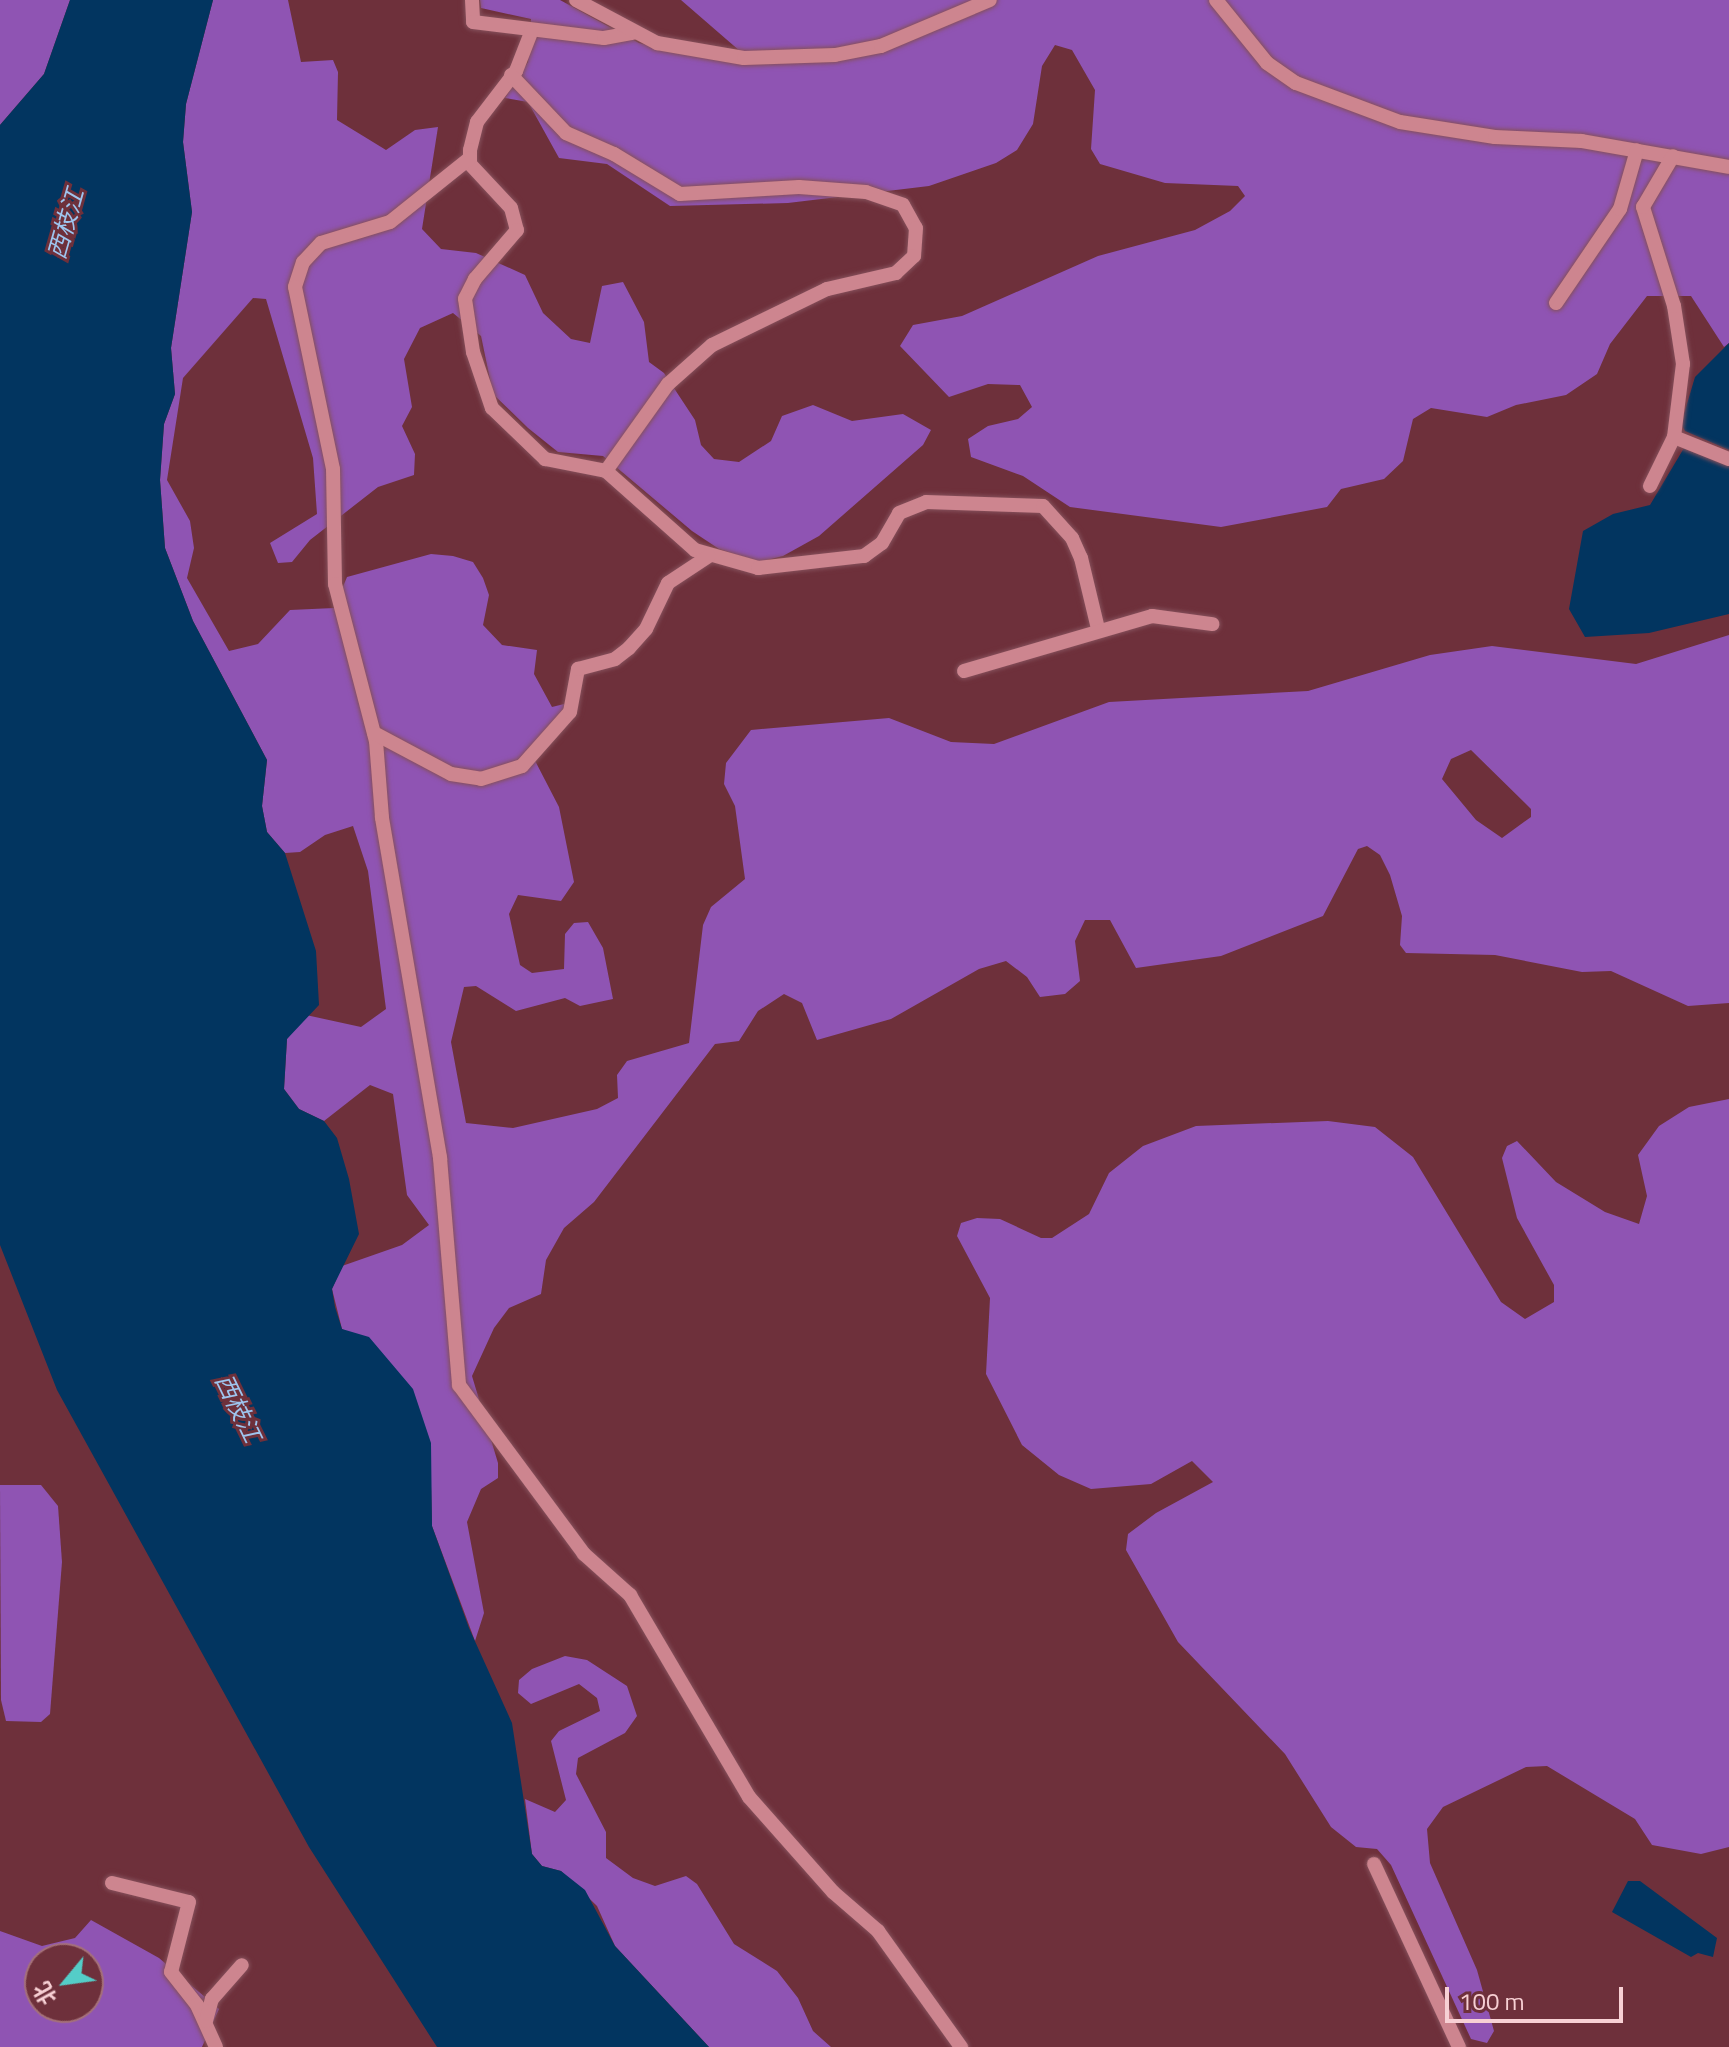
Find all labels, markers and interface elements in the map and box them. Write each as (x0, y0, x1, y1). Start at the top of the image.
water label: 西枝江 (42, 185, 90, 263)
water label: 西枝江 (209, 1369, 267, 1447)
north arrow (24, 1943, 104, 2023)
scale bar (1449, 1971, 1627, 2021)
text: 北 (25, 1976, 65, 2012)
text: 100 m (1459, 1983, 1525, 2019)

